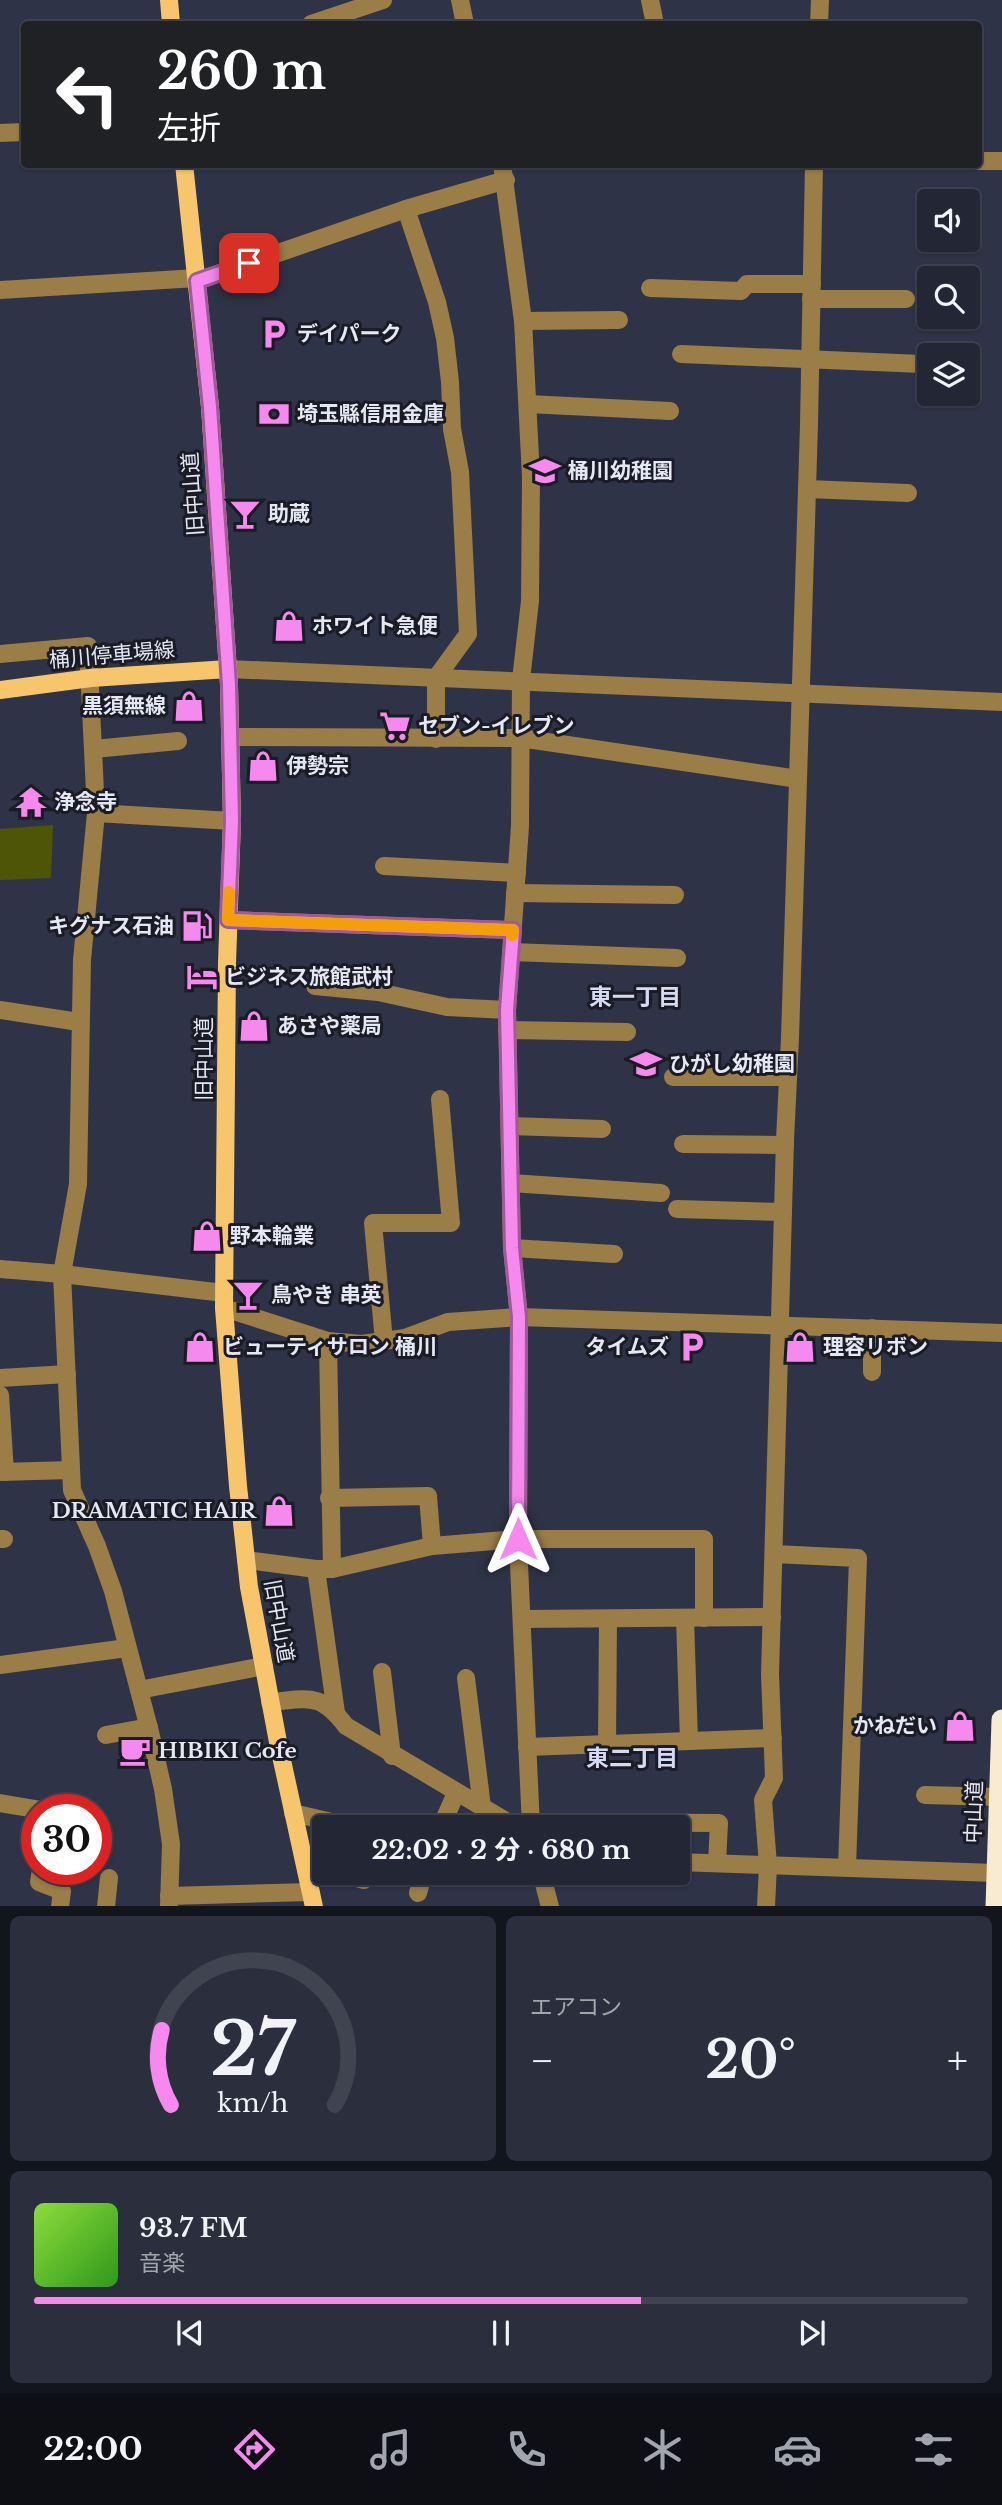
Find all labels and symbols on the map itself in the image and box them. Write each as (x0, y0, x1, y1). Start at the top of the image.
pin (219, 233, 279, 293)
parking icon: デイパーク (257, 317, 291, 351)
place label: デイパーク (297, 321, 402, 347)
bank icon: 埼玉縣信用金庫 (257, 397, 291, 431)
place label: 埼玉縣信用金庫 (297, 401, 444, 427)
street label: 旧中山道 (177, 451, 209, 537)
school or university icon: 桶川幼稚園 (528, 454, 562, 488)
place label: 桶川幼稚園 (568, 458, 673, 484)
bar icon: 助蔵 (228, 497, 262, 531)
place label: 助蔵 (268, 501, 310, 527)
shop icon: ホワイト急便 (272, 609, 306, 643)
place label: ホワイト急便 (312, 613, 438, 639)
street label: 桶川停車場線 (48, 637, 176, 673)
shop icon: 黒須無線 (172, 689, 206, 723)
place label: 黒須無線 (82, 693, 166, 719)
supermarket icon: セブン-イレブン (378, 709, 412, 743)
place label: セブン-イレブン (418, 713, 575, 739)
shop icon: 伊勢宗 (246, 749, 280, 783)
place label: 伊勢宗 (286, 753, 349, 779)
temple icon: 浄念寺 (14, 785, 48, 819)
place label: 浄念寺 (54, 789, 117, 815)
fuel station icon: キグナス石油 (180, 909, 214, 943)
place label: キグナス石油 (48, 913, 174, 939)
hotel icon: ビジネス旅館武村 (185, 960, 219, 994)
place label: ビジネス旅館武村 (225, 964, 393, 990)
district label: 東一丁目 (589, 983, 681, 1011)
shop icon: あさや薬局 (237, 1009, 271, 1043)
place label: あさや薬局 (277, 1013, 382, 1039)
street label: 旧中山道 (191, 1017, 217, 1101)
school or university icon: ひがし幼稚園 (629, 1047, 663, 1081)
place label: ひがし幼稚園 (669, 1051, 795, 1077)
shop icon: 野本輪業 (190, 1219, 224, 1253)
place label: 野本輪業 (230, 1223, 314, 1249)
bar icon: 鳥やき 串英 (231, 1278, 265, 1312)
place label: 鳥やき 串英 (271, 1282, 382, 1308)
shop icon: ビューティサロン 桶川 (183, 1330, 217, 1364)
parking icon: タイムズ (675, 1330, 709, 1364)
shop icon: 理容リボン (783, 1330, 817, 1364)
place label: ビューティサロン 桶川 (223, 1334, 437, 1360)
place label: タイムズ (585, 1334, 669, 1360)
place label: 理容リボン (823, 1334, 928, 1360)
shop icon: DRAMATIC HAIR (262, 1494, 296, 1528)
place label: DRAMATIC HAIR (51, 1498, 257, 1524)
position arrow (481, 1502, 555, 1576)
street label: 旧中山道 (259, 1577, 299, 1665)
shop icon: かねだい (943, 1709, 977, 1743)
place label: かねだい (853, 1713, 937, 1739)
cafe icon: HIBIKI Cofe (118, 1734, 152, 1768)
place label: HIBIKI Cofe (158, 1738, 297, 1764)
district label: 東二丁目 (586, 1744, 678, 1772)
street label: 中山道 (960, 1780, 988, 1844)
speed limit sign: 30 (21, 1794, 112, 1885)

